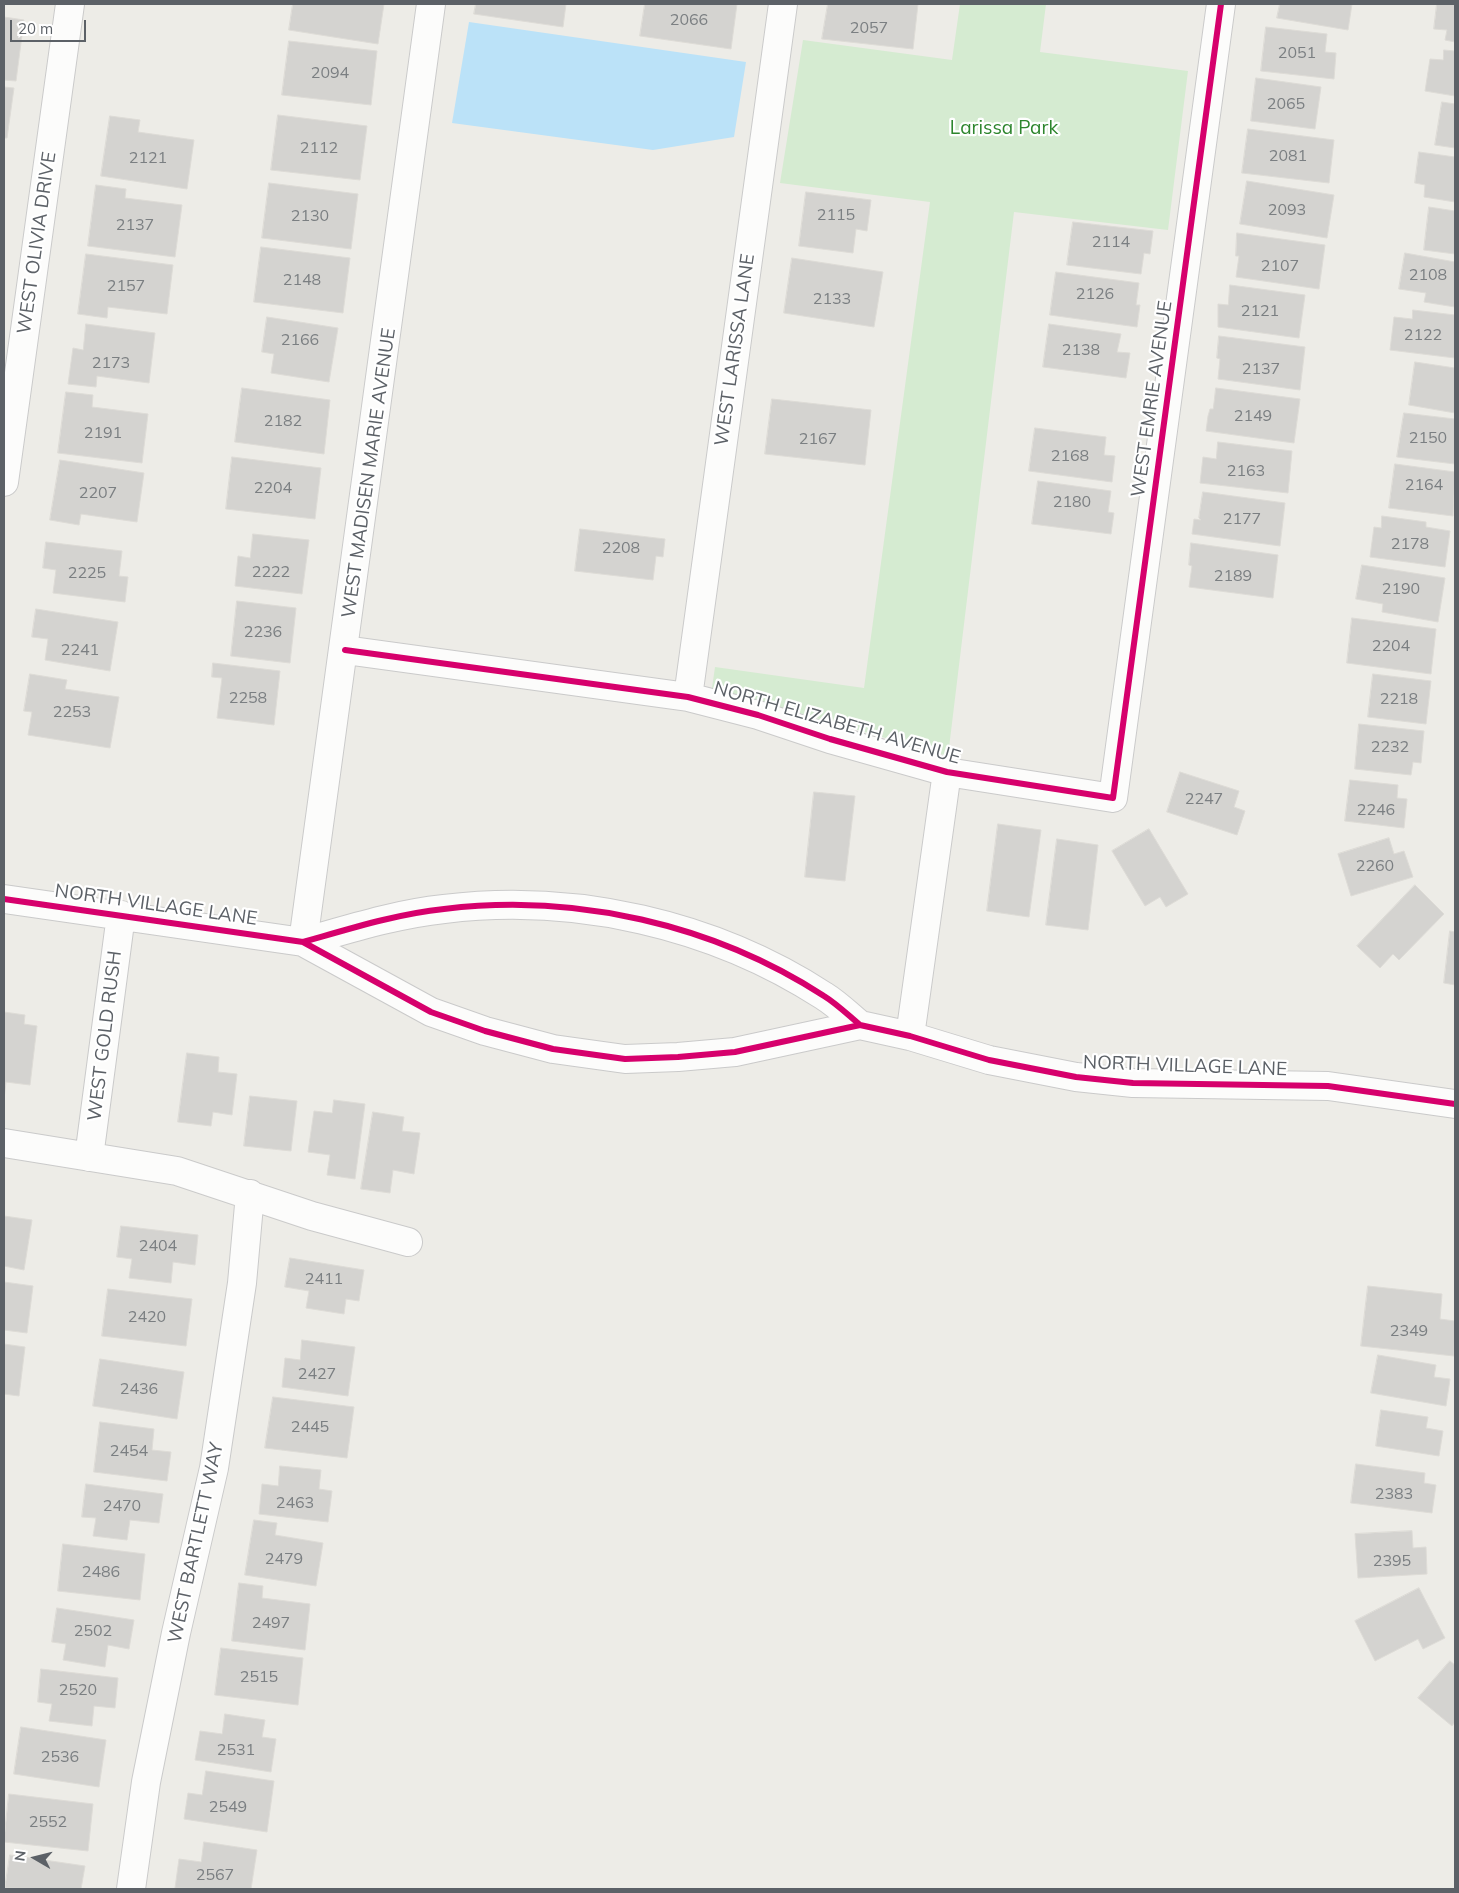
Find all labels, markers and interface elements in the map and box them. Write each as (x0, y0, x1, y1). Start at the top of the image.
scale bar (12, 10, 89, 42)
house number: 2066 (670, 10, 708, 30)
house number: 2057 (850, 18, 888, 38)
text: 20 m (18, 19, 53, 38)
house number: 2051 (1278, 43, 1316, 63)
house number: 2094 (311, 63, 349, 83)
house number: 2065 (1267, 94, 1305, 114)
park label: Larissa Park (950, 117, 1058, 139)
house number: 2112 (300, 138, 338, 158)
house number: 2081 (1269, 146, 1307, 166)
house number: 2121 (129, 148, 167, 168)
street label: WEST OLIVIA DRIVE (13, 150, 61, 336)
house number: 2093 (1268, 200, 1306, 220)
house number: 2115 (817, 205, 855, 225)
house number: 2130 (291, 206, 329, 226)
house number: 2137 (116, 215, 154, 235)
house number: 2114 (1092, 232, 1130, 252)
street label: WEST LARISSA LANE (710, 252, 760, 448)
house number: 2107 (1261, 256, 1299, 276)
house number: 2108 (1409, 265, 1447, 285)
house number: 2148 (283, 270, 321, 290)
house number: 2157 (107, 276, 145, 296)
house number: 2126 (1076, 284, 1114, 304)
house number: 2133 (813, 289, 851, 309)
street label: WEST EMRIE AVENUE (1127, 299, 1177, 499)
house number: 2121 (1241, 301, 1279, 321)
house number: 2122 (1404, 325, 1442, 345)
street label: WEST MADISEN MARIE AVENUE (337, 326, 401, 620)
house number: 2166 (281, 330, 319, 350)
house number: 2138 (1062, 340, 1100, 360)
house number: 2173 (92, 353, 130, 373)
house number: 2137 (1242, 359, 1280, 379)
house number: 2149 (1234, 406, 1272, 426)
house number: 2182 (264, 411, 302, 431)
house number: 2191 (84, 423, 122, 443)
house number: 2150 (1409, 428, 1447, 448)
house number: 2167 (799, 429, 837, 449)
house number: 2168 (1051, 446, 1089, 466)
house number: 2163 (1227, 461, 1265, 481)
house number: 2164 (1405, 475, 1443, 495)
house number: 2204 (254, 478, 292, 498)
house number: 2207 (79, 483, 117, 503)
house number: 2180 (1053, 492, 1091, 512)
house number: 2177 (1223, 509, 1261, 529)
house number: 2178 (1391, 534, 1429, 554)
house number: 2208 (602, 538, 640, 558)
house number: 2222 (252, 562, 290, 582)
house number: 2225 (68, 563, 106, 583)
house number: 2189 (1214, 566, 1252, 586)
house number: 2190 (1382, 579, 1420, 599)
house number: 2236 (244, 622, 282, 642)
house number: 2204 (1372, 636, 1410, 656)
house number: 2241 (61, 640, 99, 660)
street label: NORTH ELIZABETH AVENUE (711, 677, 963, 769)
house number: 2258 (229, 688, 267, 708)
house number: 2218 (1380, 689, 1418, 709)
house number: 2253 (53, 702, 91, 722)
house number: 2232 (1371, 737, 1409, 757)
house number: 2247 (1185, 789, 1223, 809)
house number: 2246 (1357, 800, 1395, 820)
house number: 2260 (1356, 856, 1394, 876)
street label: NORTH VILLAGE LANE (53, 880, 259, 930)
street label: WEST GOLD RUSH (83, 949, 127, 1123)
street label: NORTH VILLAGE LANE (1083, 1051, 1287, 1081)
house number: 2404 (139, 1236, 177, 1256)
house number: 2411 (305, 1269, 343, 1289)
house number: 2420 (128, 1307, 166, 1327)
house number: 2349 (1390, 1321, 1428, 1341)
house number: 2427 (298, 1364, 336, 1384)
house number: 2436 (120, 1379, 158, 1399)
house number: 2445 (291, 1417, 329, 1437)
street label: WEST BARTLETT WAY (164, 1440, 228, 1646)
house number: 2454 (110, 1441, 148, 1461)
house number: 2383 (1375, 1484, 1413, 1504)
house number: 2463 (276, 1493, 314, 1513)
house number: 2470 (103, 1496, 141, 1516)
house number: 2479 (265, 1549, 303, 1569)
house number: 2395 (1373, 1551, 1411, 1571)
house number: 2486 (82, 1562, 120, 1582)
house number: 2497 (252, 1613, 290, 1633)
house number: 2502 (74, 1621, 112, 1641)
house number: 2515 (240, 1667, 278, 1687)
house number: 2520 (59, 1680, 97, 1700)
house number: 2531 (217, 1740, 255, 1760)
house number: 2536 (41, 1747, 79, 1767)
house number: 2549 (209, 1797, 247, 1817)
house number: 2552 (29, 1812, 67, 1832)
north arrow (10, 1833, 60, 1883)
text: N (10, 1849, 30, 1862)
house number: 2567 (196, 1865, 234, 1885)

